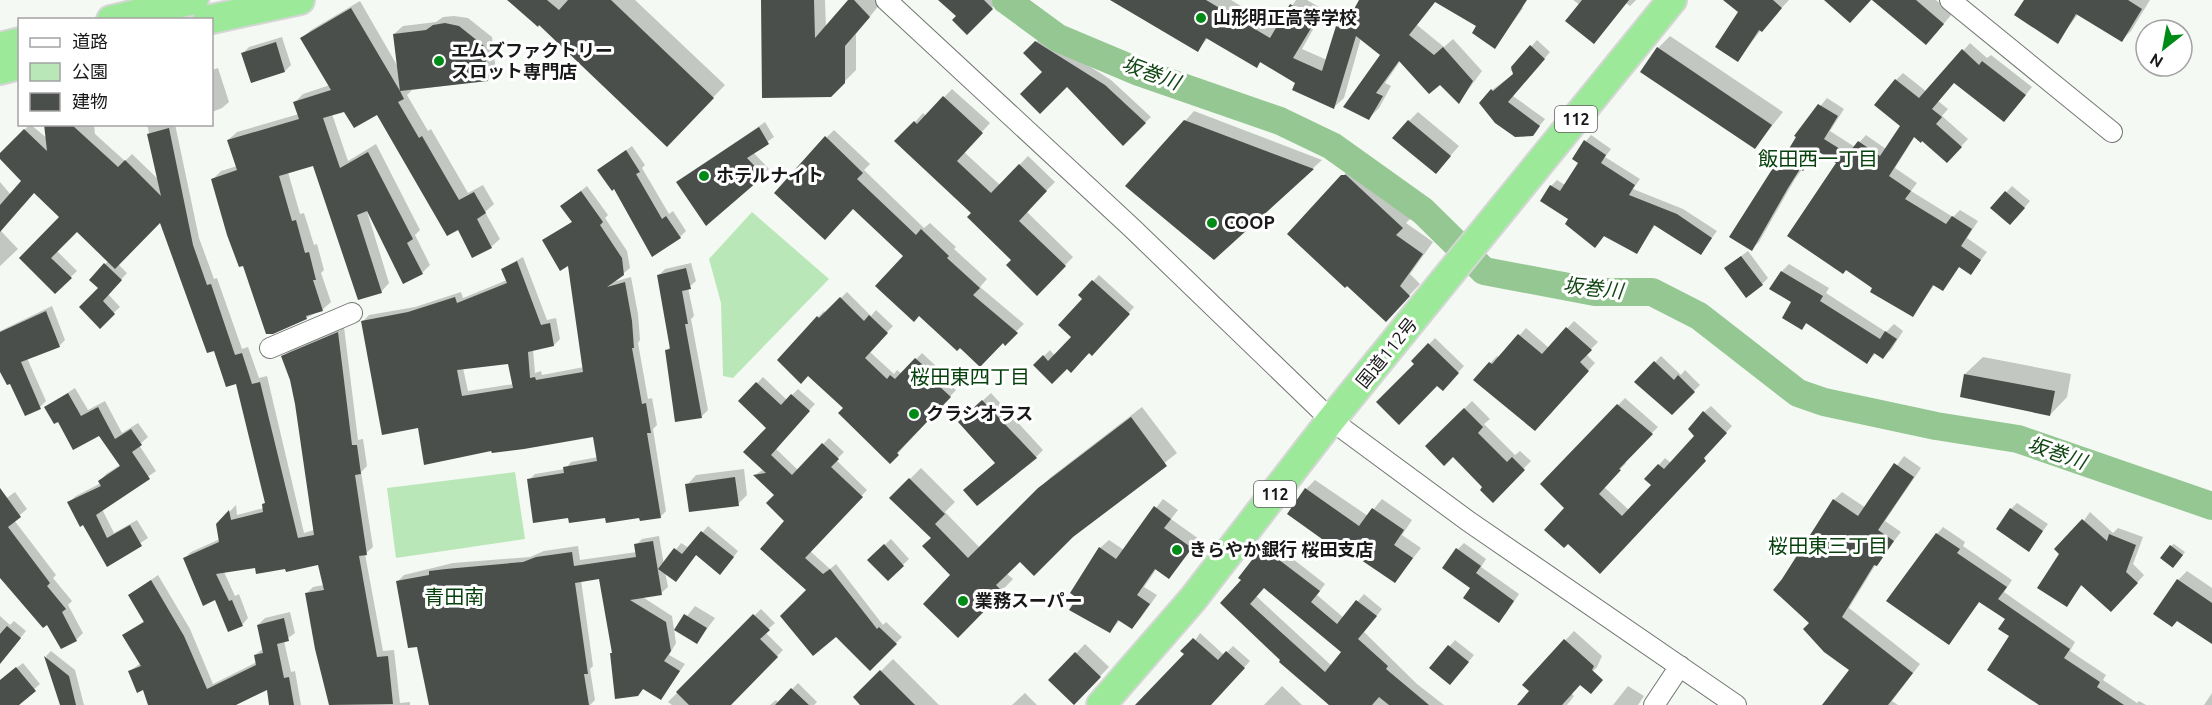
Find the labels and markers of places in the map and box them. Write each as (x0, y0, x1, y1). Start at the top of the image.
place label: 山形明正高等学校 (1213, 7, 1357, 27)
marker: 山形明正高等学校 (1194, 11, 1208, 25)
place label: エムズファクトリー スロット専門店 (451, 40, 613, 81)
marker: エムズファクトリー スロット専門店 (432, 54, 446, 68)
place label: ホテルナイト (716, 165, 824, 185)
marker: ホテルナイト (697, 169, 711, 183)
place label: COOP (1224, 212, 1275, 232)
marker: COOP (1205, 216, 1219, 230)
place label: クラシオラス (926, 403, 1033, 423)
marker: クラシオラス (907, 407, 921, 421)
place label: きらやか銀行 桜田支店 (1189, 539, 1373, 559)
marker: きらやか銀行 桜田支店 (1170, 543, 1184, 557)
place label: 業務スーパー (975, 590, 1083, 610)
marker: 業務スーパー (956, 594, 970, 608)

